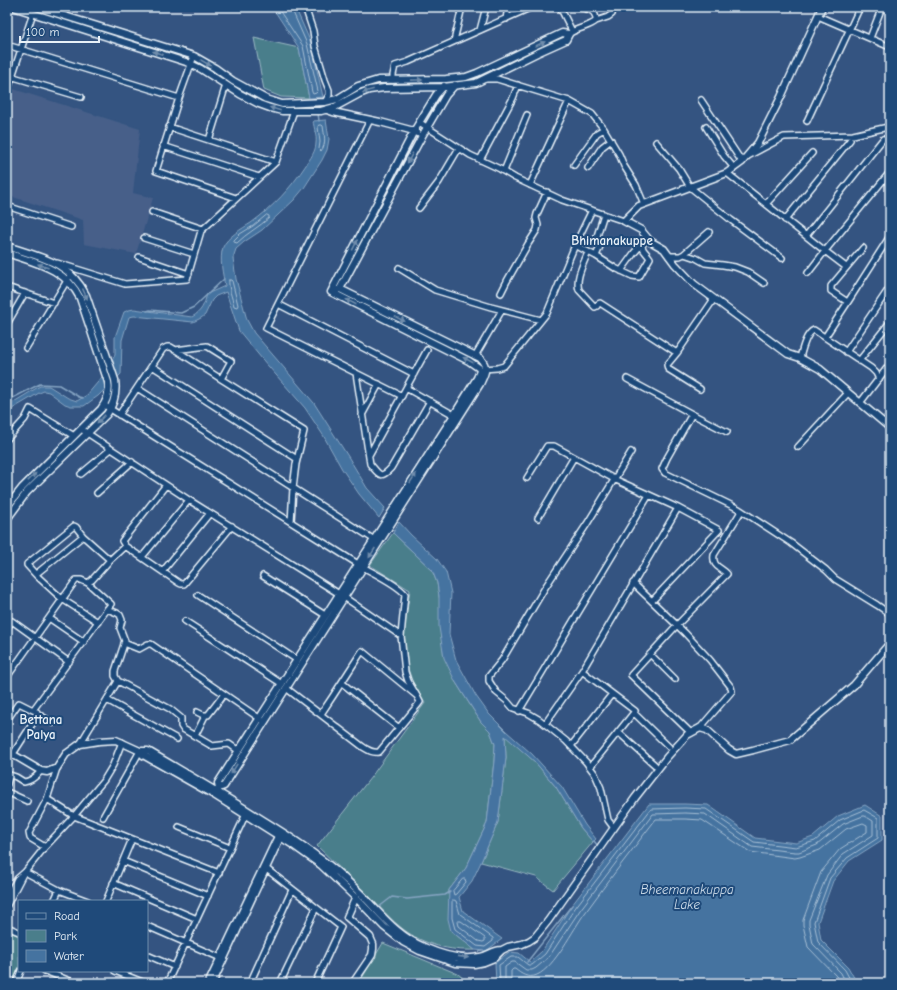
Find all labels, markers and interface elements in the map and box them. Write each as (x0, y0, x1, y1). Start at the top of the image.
scale bar (20, 18, 99, 44)
text: 100 m (26, 25, 59, 39)
one-way arrow (534, 41, 545, 47)
one-way arrow (152, 50, 164, 56)
one-way arrow (200, 59, 211, 66)
one-way arrow (411, 77, 424, 83)
one-way arrow (361, 88, 373, 94)
one-way arrow (268, 106, 280, 112)
one-way arrow (406, 152, 413, 164)
district label: Bhimanakuppe (571, 233, 653, 248)
one-way arrow (352, 239, 358, 251)
one-way arrow (36, 262, 48, 268)
one-way arrow (82, 288, 88, 299)
one-way arrow (345, 299, 357, 306)
one-way arrow (395, 316, 406, 322)
one-way arrow (462, 357, 473, 364)
one-way arrow (96, 414, 106, 424)
one-way arrow (27, 472, 37, 482)
one-way arrow (409, 472, 416, 484)
one-way arrow (368, 548, 376, 558)
district label: Bettana Palya (20, 712, 62, 742)
one-way arrow (231, 763, 238, 775)
water label: Bheemanakuppa Lake (640, 882, 734, 912)
legend (18, 900, 148, 972)
text: Road (54, 909, 80, 923)
text: Park (54, 929, 77, 943)
text: Water (54, 949, 84, 963)
one-way arrow (457, 954, 469, 960)

